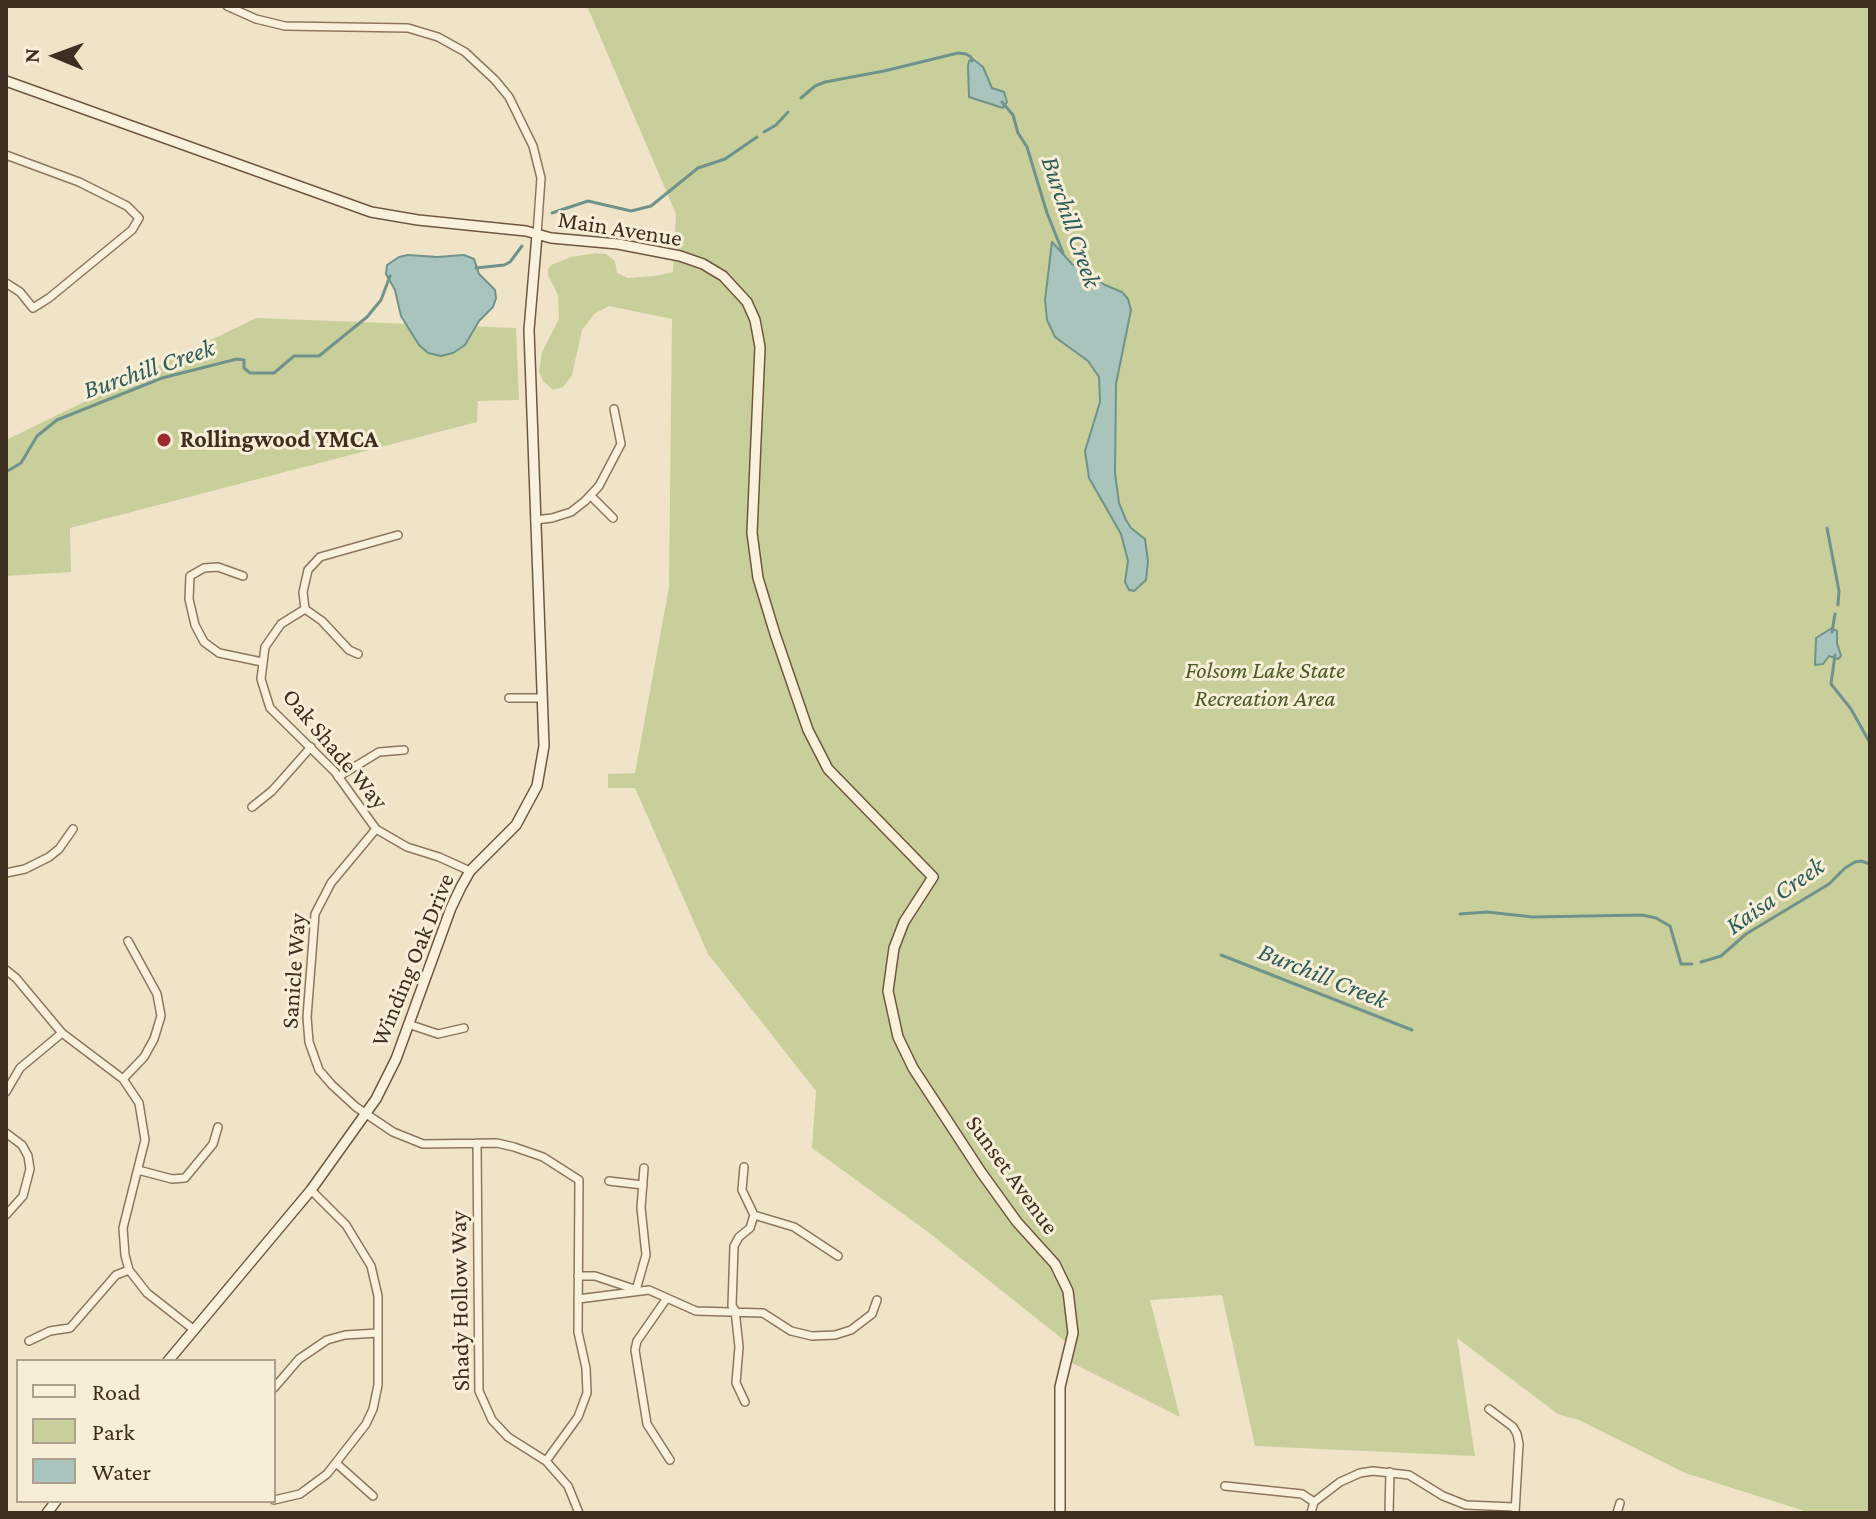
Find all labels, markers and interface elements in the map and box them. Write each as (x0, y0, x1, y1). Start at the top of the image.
north arrow (16, 16, 96, 96)
text: N (19, 48, 44, 63)
water label: Burchill Creek (1034, 152, 1108, 292)
street label: Main Avenue (556, 205, 684, 253)
water label: Burchill Creek (79, 332, 219, 406)
place label: Rollingwood YMCA (180, 426, 378, 454)
marker: Rollingwood YMCA (155, 431, 173, 449)
park label: Folsom Lake State Recreation Area (1185, 657, 1345, 713)
street label: Oak Shade Way (276, 683, 394, 815)
water label: Kaisa Creek (1719, 851, 1831, 941)
street label: Winding Oak Drive (365, 869, 461, 1051)
street label: Sanicle Way (276, 912, 312, 1030)
water label: Burchill Creek (1254, 936, 1392, 1016)
street label: Sunset Avenue (959, 1110, 1065, 1240)
street label: Shady Hollow Way (444, 1210, 476, 1392)
legend (16, 1359, 276, 1503)
text: Road (92, 1378, 141, 1405)
text: Park (92, 1418, 135, 1445)
text: Water (92, 1458, 151, 1485)

